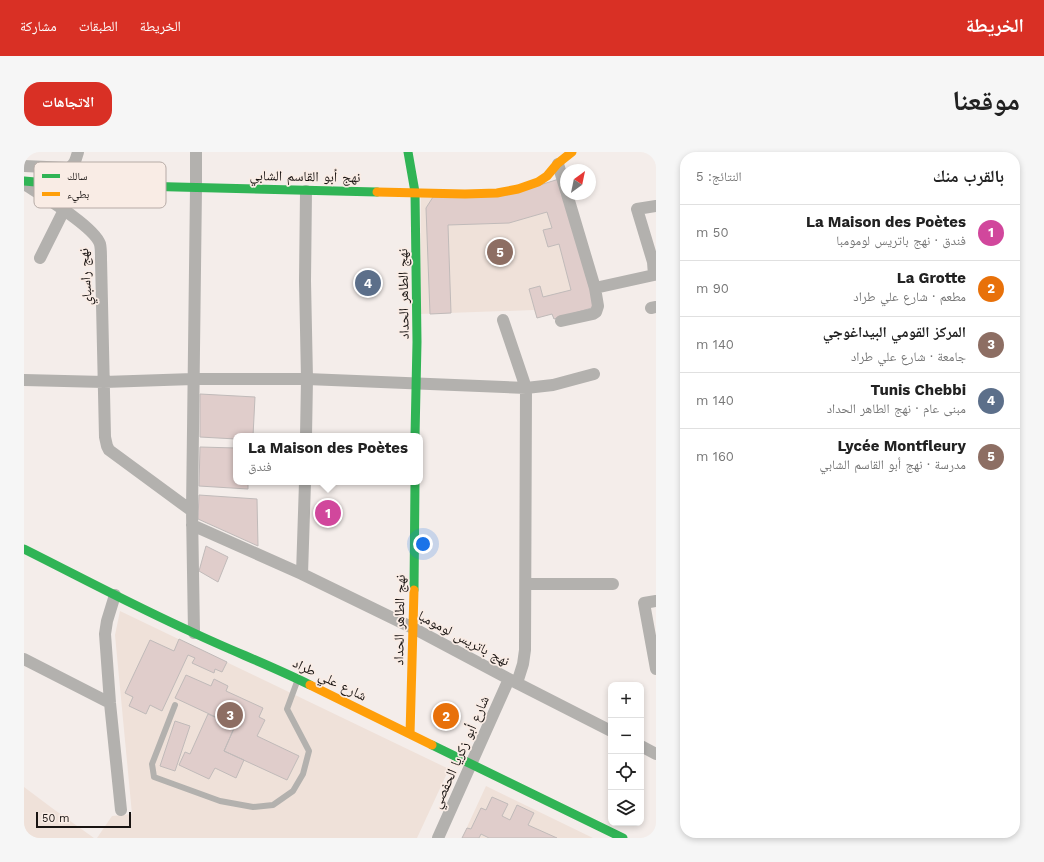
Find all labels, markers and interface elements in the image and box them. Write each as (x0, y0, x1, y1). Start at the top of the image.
text: الخريطة (966, 14, 1024, 37)
text: مشاركة (20, 18, 57, 34)
text: الطبقات (79, 18, 118, 34)
text: الخريطة (140, 18, 181, 34)
button: الاتجاهات (24, 82, 112, 126)
text: موقعنا (952, 84, 1020, 117)
legend (34, 162, 166, 208)
north arrow (560, 164, 596, 200)
text: بالقرب منك (933, 166, 1004, 186)
street label: نهج أبو القاسم الشابي (249, 167, 361, 189)
text: النتائج: 5 (696, 169, 742, 184)
text: سالك (67, 170, 87, 183)
text: بطيء (67, 188, 89, 203)
text: La Maison des Poètes (806, 213, 966, 231)
text: 50 m (696, 225, 728, 240)
text: 1 (988, 225, 994, 240)
text: فندق · نهج باتريس لومومبا (836, 233, 966, 248)
pin: 5 (487, 237, 513, 267)
street label: نهج راسباي (75, 247, 99, 306)
street label: نهج الطاهر الحداد (394, 248, 414, 340)
pin: 4 (355, 268, 381, 298)
text: La Grotte (897, 269, 966, 287)
text: 90 m (696, 281, 729, 296)
text: 2 (987, 281, 995, 296)
text: مطعم · شارع علي طراد (853, 289, 966, 304)
text: المركز القومي البيداغوجي (823, 323, 966, 341)
text: 140 m (696, 337, 734, 352)
text: 3 (987, 337, 995, 352)
text: جامعة · شارع علي طراد (851, 349, 966, 364)
text: Tunis Chebbi (871, 381, 966, 399)
text: 140 m (696, 393, 734, 408)
text: 4 (987, 393, 995, 408)
text: مبنى عام · نهج الطاهر الحداد (827, 401, 966, 416)
popup (233, 433, 423, 485)
text: Lycée Montfleury (837, 437, 966, 455)
text: La Maison des Poètes (248, 439, 408, 457)
text: 160 m (696, 449, 734, 464)
text: 5 (987, 449, 995, 464)
text: مدرسة · نهج أبو القاسم الشابي (820, 457, 966, 472)
text: فندق (248, 459, 272, 474)
pin: 1 (315, 498, 341, 528)
your location (413, 534, 433, 554)
street label: نهج الطاهر الحداد (390, 574, 410, 666)
street label: نهج باتريس لومومبا (415, 607, 513, 671)
street label: شارع علي طراد (289, 654, 370, 707)
map controls (608, 682, 644, 826)
button: + (608, 682, 644, 718)
street label: شارع أبو زكريا الحفصي (428, 693, 495, 812)
pin: 3 (217, 700, 243, 730)
pin: 2 (433, 701, 459, 731)
button: − (608, 718, 644, 754)
button: locate (608, 754, 644, 790)
button: layers (608, 790, 644, 826)
scale bar (36, 810, 131, 829)
text: 50 m (42, 812, 69, 825)

